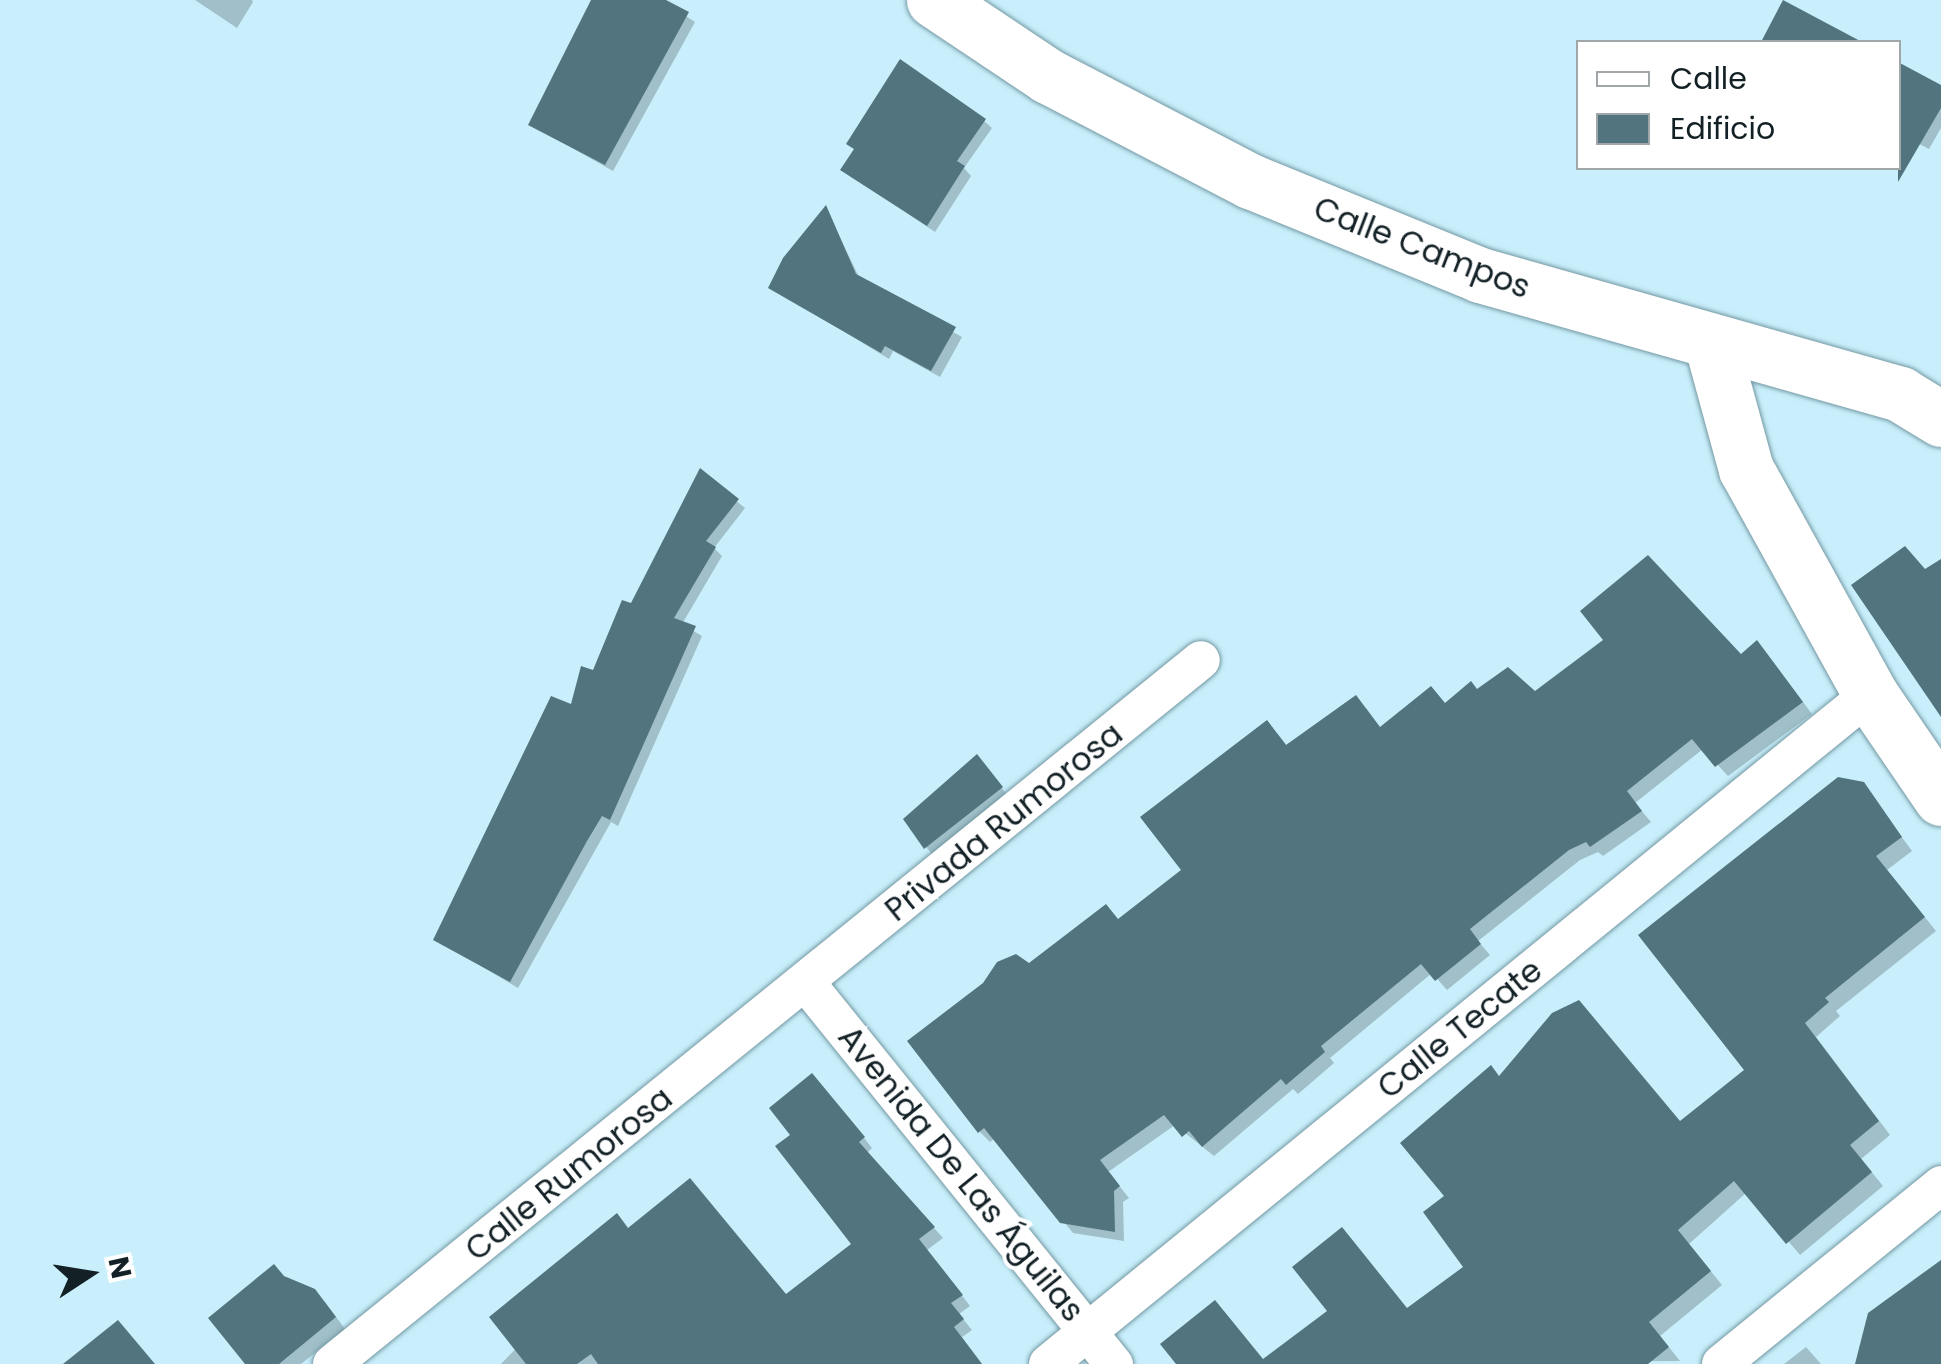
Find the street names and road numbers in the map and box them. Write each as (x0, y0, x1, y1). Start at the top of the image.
street label: Calle Campos (1308, 189, 1536, 307)
street label: Privada Rumorosa (878, 715, 1130, 929)
street label: Calle Tecate (1370, 951, 1550, 1107)
street label: Avenida De Las Águilas (830, 1019, 1092, 1329)
street label: Calle Rumorosa (458, 1079, 680, 1269)

